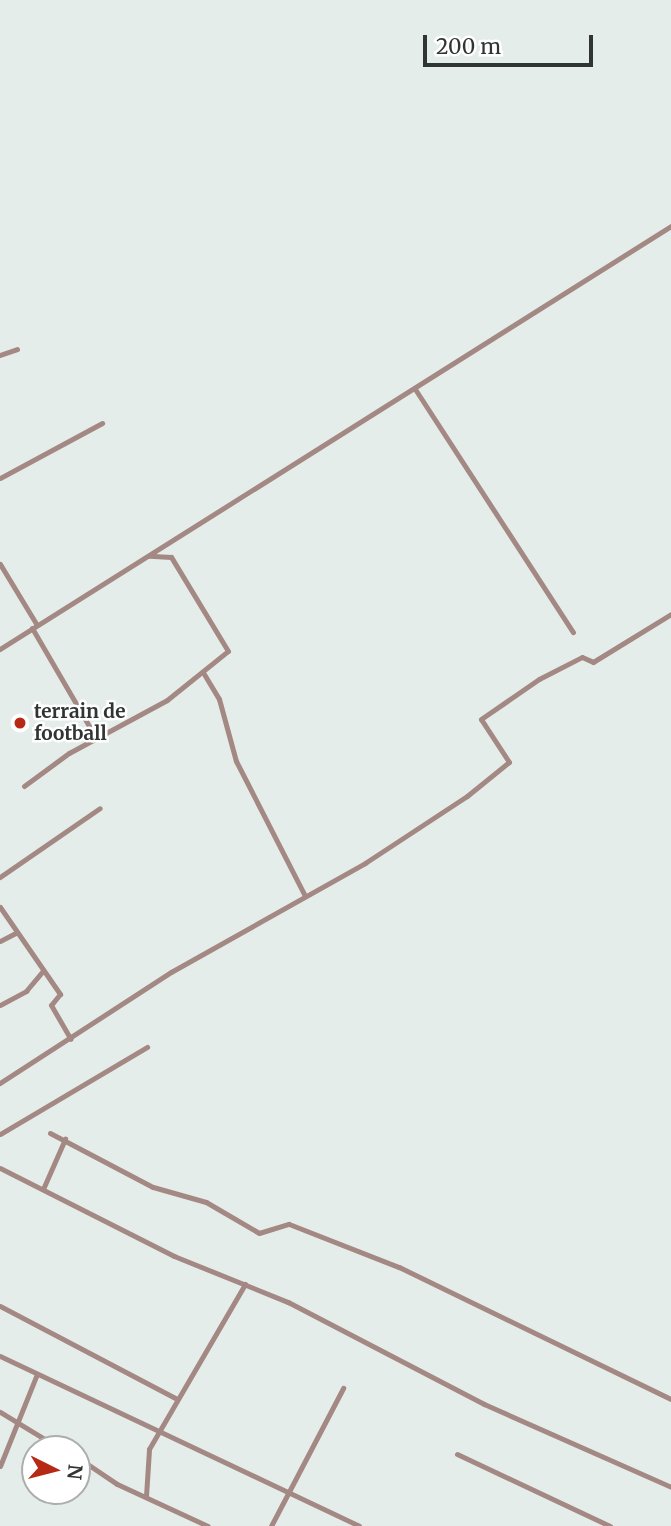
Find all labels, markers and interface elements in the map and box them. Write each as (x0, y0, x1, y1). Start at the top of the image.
scale bar (426, 21, 596, 65)
text: 200 m (436, 33, 501, 60)
place label: terrain de football (34, 701, 125, 745)
marker: terrain de football (12, 715, 28, 731)
north arrow (21, 1435, 91, 1505)
text: N (62, 1463, 88, 1481)

